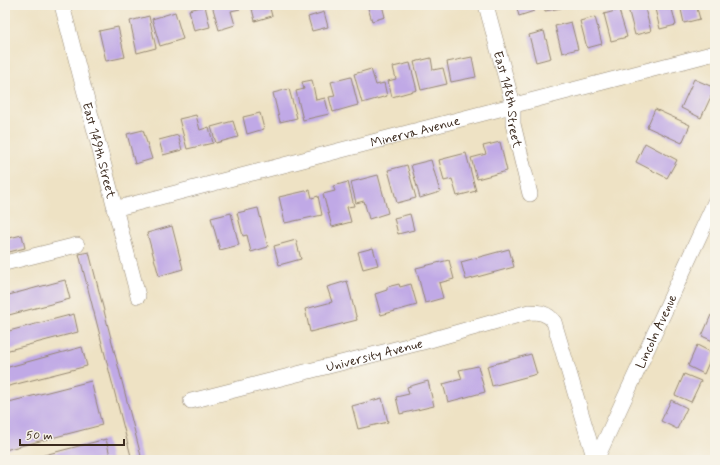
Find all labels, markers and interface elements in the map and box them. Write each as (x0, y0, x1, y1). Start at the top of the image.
street label: East 148th Street (489, 49, 526, 150)
street label: East 149th Street (78, 101, 119, 201)
street label: Minerva Avenue (369, 113, 462, 152)
street label: Lincoln Avenue (632, 292, 681, 372)
street label: University Avenue (324, 335, 425, 376)
scale bar (20, 421, 124, 447)
text: 50 m (26, 428, 53, 444)

